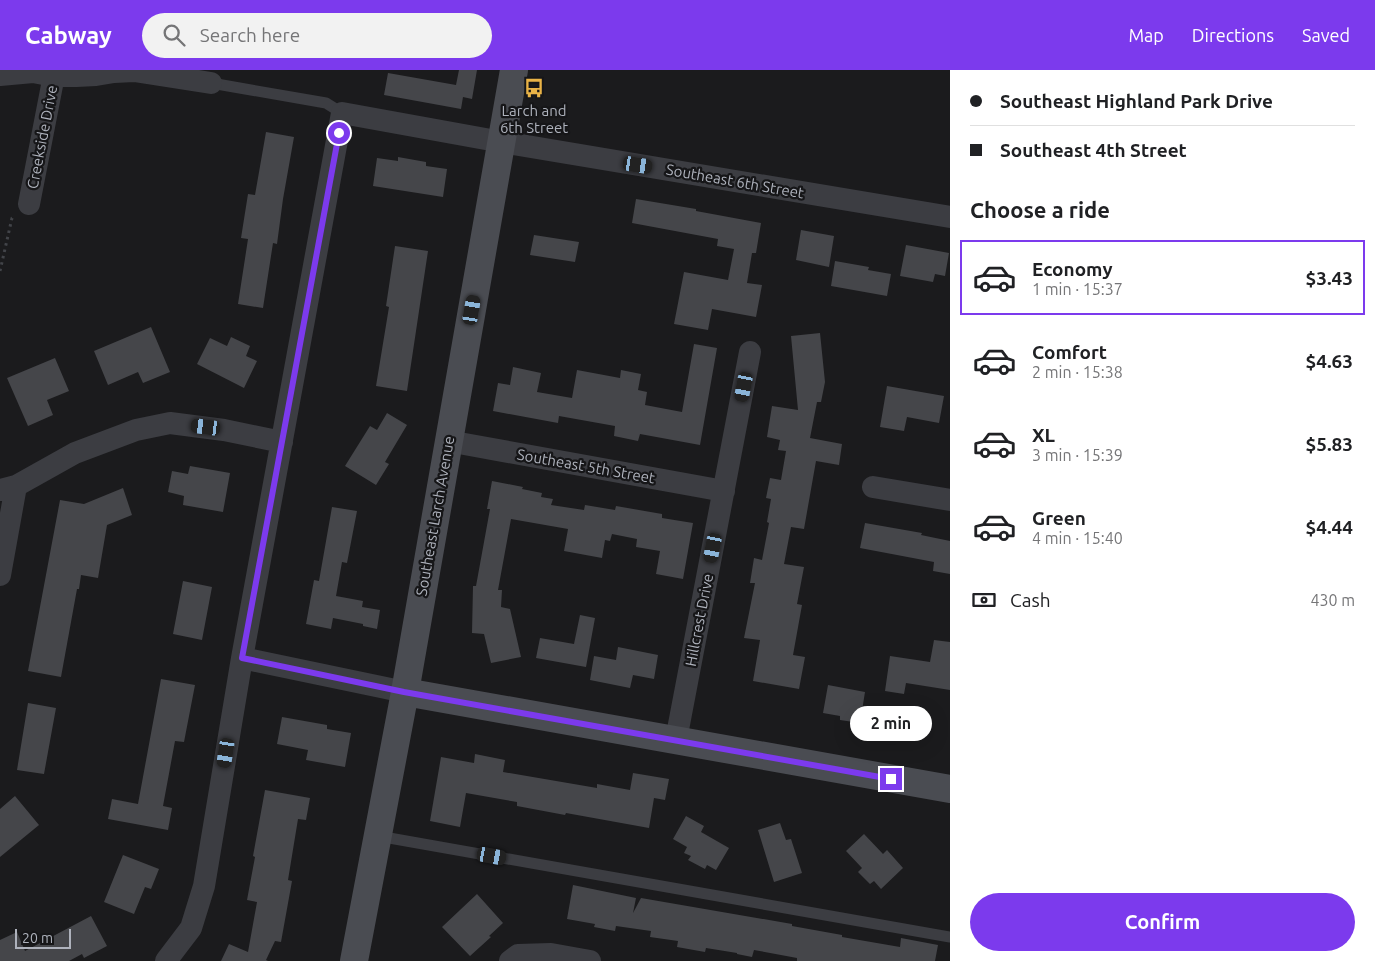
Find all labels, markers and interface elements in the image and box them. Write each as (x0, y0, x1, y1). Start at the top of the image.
search box (142, 13, 492, 58)
icon: search (160, 21, 188, 49)
text: Cabway (25, 22, 112, 49)
text: Search here (200, 24, 300, 46)
text: Map (1128, 25, 1164, 45)
text: Directions (1192, 25, 1274, 45)
text: Saved (1302, 25, 1350, 45)
bus stop icon: Larch and 6th Street (523, 77, 545, 99)
street label: Creekside Drive (24, 84, 60, 190)
text: Southeast Highland Park Drive (1000, 90, 1273, 112)
place label: Larch and 6th Street (500, 102, 568, 136)
route start (328, 122, 350, 144)
text: Southeast 4th Street (1000, 139, 1187, 161)
car (622, 155, 653, 175)
street label: Southeast 6th Street (665, 160, 805, 202)
text: Choose a ride (970, 197, 1110, 222)
icon: car (972, 255, 1017, 300)
text: Economy (1032, 258, 1113, 280)
text: $3.43 (1305, 267, 1353, 289)
text: 1 min · 15:37 (1032, 280, 1123, 298)
car (462, 294, 481, 326)
icon: car (972, 338, 1017, 383)
text: Comfort (1032, 341, 1107, 363)
text: $4.63 (1305, 350, 1353, 372)
text: 2 min · 15:38 (1032, 363, 1123, 381)
car (733, 371, 754, 403)
car (190, 418, 221, 436)
icon: car (972, 421, 1017, 466)
text: XL (1032, 424, 1055, 446)
text: $5.83 (1305, 433, 1353, 455)
street label: Southeast Larch Avenue (413, 435, 457, 597)
street label: Southeast 5th Street (516, 445, 656, 487)
text: 3 min · 15:39 (1032, 446, 1123, 464)
icon: car (972, 504, 1017, 549)
text: Green (1032, 507, 1086, 529)
text: $4.44 (1305, 516, 1353, 538)
text: 4 min · 15:40 (1032, 529, 1123, 547)
car (702, 532, 723, 564)
street label: Hillcrest Drive (682, 572, 716, 668)
icon: cash (970, 586, 998, 614)
text: Cash (1010, 589, 1051, 611)
text: 430 m (1310, 591, 1355, 609)
callout: 2 min (850, 706, 932, 742)
text: 2 min (871, 714, 911, 732)
car (216, 737, 235, 769)
route end (880, 768, 902, 790)
car (475, 846, 508, 866)
button: Confirm (970, 893, 1355, 951)
scale bar (15, 926, 71, 949)
text: 20 m (22, 930, 53, 946)

